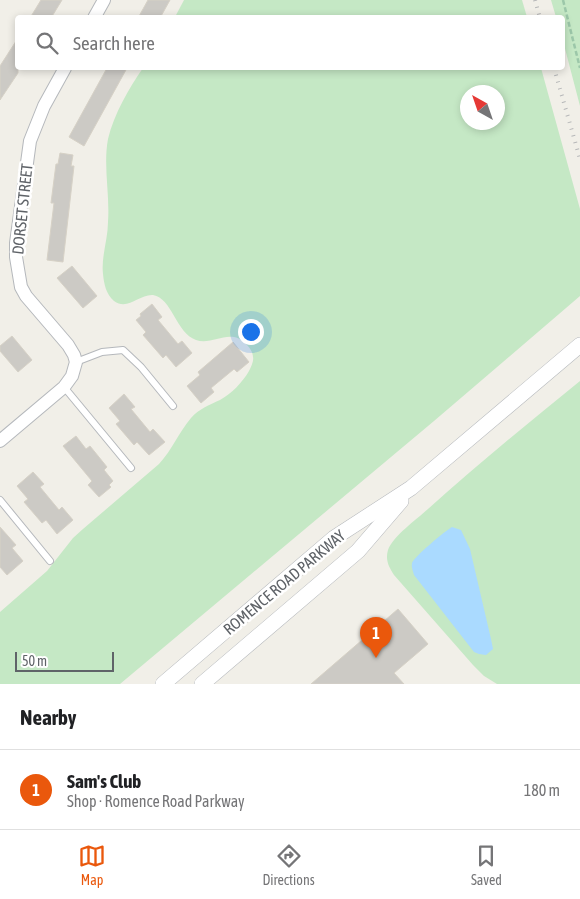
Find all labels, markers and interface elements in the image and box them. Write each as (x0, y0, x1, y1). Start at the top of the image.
search box (15, 15, 565, 70)
icon: search (33, 29, 61, 57)
text: Search here (73, 32, 155, 54)
north arrow (460, 85, 505, 130)
street label: DORSET STREET (8, 163, 36, 255)
your location (238, 319, 264, 345)
street label: ROMENCE ROAD PARKWAY (220, 525, 349, 638)
pin: 1 (360, 617, 392, 658)
scale bar (15, 649, 114, 672)
text: 50 m (22, 653, 47, 669)
text: Nearby (20, 705, 76, 729)
text: Sam's Club (67, 770, 141, 792)
text: 1 (32, 781, 40, 799)
text: 180 m (524, 781, 560, 799)
text: Shop · Romence Road Parkway (67, 792, 245, 810)
tab: Map (78, 842, 106, 888)
tab: Directions (262, 842, 315, 888)
tab: Saved (471, 842, 502, 888)

